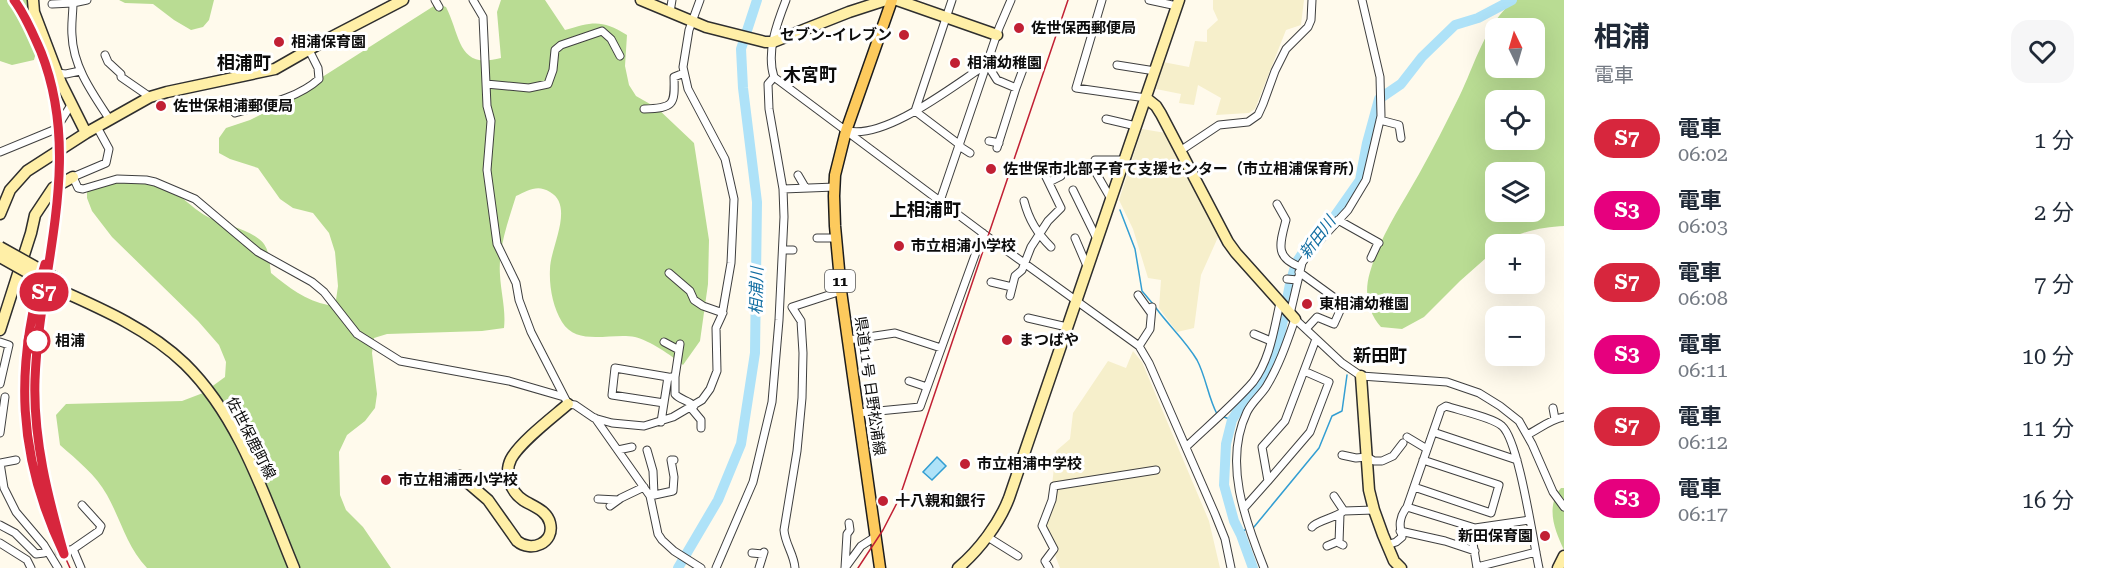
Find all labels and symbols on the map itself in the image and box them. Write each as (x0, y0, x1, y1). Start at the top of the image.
north arrow (1485, 18, 1545, 78)
place label: 佐世保西郵便局 (1031, 19, 1136, 37)
marker: 佐世保西郵便局 (1012, 21, 1026, 35)
place label: セブン-イレブン (780, 26, 892, 44)
marker: セブン-イレブン (897, 28, 911, 42)
place label: 相浦保育園 (291, 33, 366, 51)
marker: 相浦保育園 (272, 35, 286, 49)
district label: 相浦町 (217, 52, 271, 73)
place label: 相浦幼稚園 (967, 54, 1042, 72)
marker: 相浦幼稚園 (948, 56, 962, 70)
district label: 木宮町 (783, 64, 837, 85)
place label: 佐世保相浦郵便局 (173, 97, 293, 115)
marker: 佐世保相浦郵便局 (154, 99, 168, 113)
place label: 佐世保市北部子育て支援センター（市立相浦保育所） (1003, 160, 1363, 178)
marker: 佐世保市北部子育て支援センター（市立相浦保育所） (984, 162, 998, 176)
district label: 上相浦町 (889, 199, 961, 220)
water label: 新田川 (1295, 211, 1341, 262)
place label: 市立相浦小学校 (911, 237, 1016, 255)
marker: 市立相浦小学校 (892, 239, 906, 253)
water label: 相浦川 (747, 265, 766, 315)
road number: 11 (825, 270, 855, 292)
line badge: S7 (17, 272, 71, 312)
place label: 東相浦幼稚園 (1319, 295, 1409, 313)
marker: 東相浦幼稚園 (1300, 297, 1314, 311)
street label: 県道11号 日野松浦線 (851, 315, 889, 457)
marker: 相浦 (24, 328, 50, 354)
place label: まつばや (1019, 331, 1079, 349)
place label: 相浦 (55, 332, 85, 350)
marker: まつばや (1000, 333, 1014, 347)
district label: 新田町 (1353, 345, 1407, 366)
street label: 佐世保鹿町線 (223, 394, 279, 482)
place label: 市立相浦中学校 (977, 455, 1082, 473)
marker: 市立相浦中学校 (958, 457, 972, 471)
place label: 市立相浦西小学校 (398, 471, 518, 489)
marker: 市立相浦西小学校 (379, 473, 393, 487)
place label: 十八親和銀行 (895, 492, 985, 510)
marker: 十八親和銀行 (876, 494, 890, 508)
place label: 新田保育園 (1458, 527, 1533, 545)
marker: 新田保育園 (1538, 529, 1552, 543)

